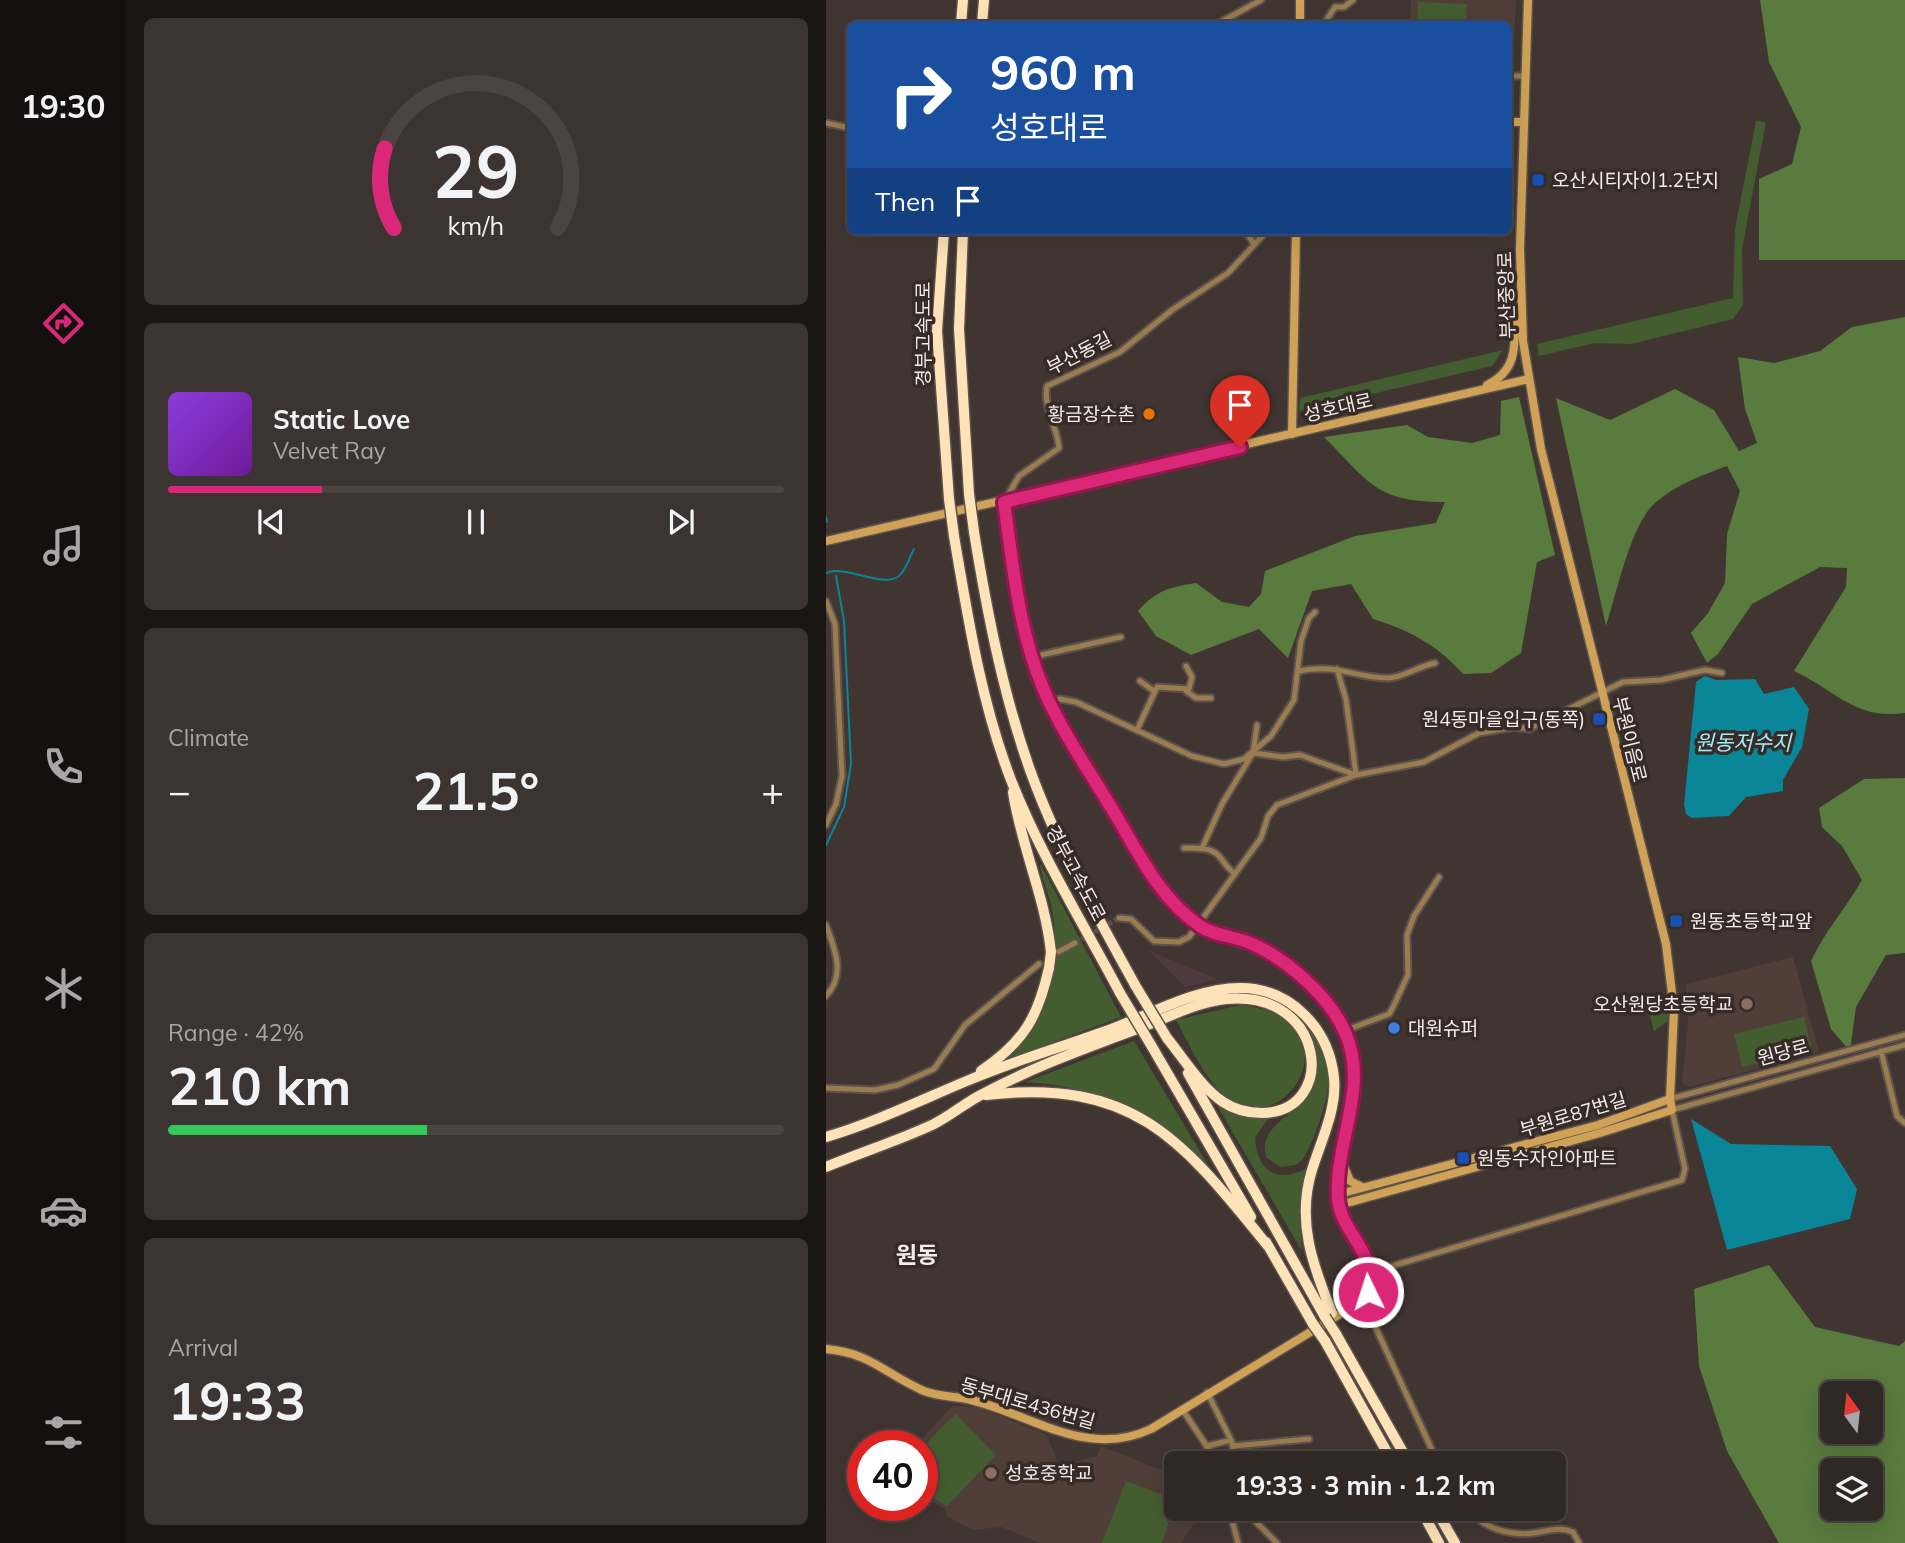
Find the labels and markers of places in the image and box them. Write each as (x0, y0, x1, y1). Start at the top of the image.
place label: 오산시티자이1.2단지 (1552, 168, 1719, 192)
marker: 오산시티자이1.2단지 (1530, 172, 1546, 188)
pin (1210, 375, 1270, 447)
place label: 황금장수촌 (1048, 402, 1135, 426)
marker: 황금장수촌 (1141, 406, 1157, 422)
place label: 원4동마을입구(동쪽) (1422, 707, 1585, 731)
marker: 원4동마을입구(동쪽) (1591, 711, 1607, 727)
place label: 원동초등학교앞 (1690, 909, 1813, 933)
marker: 원동초등학교앞 (1668, 913, 1684, 929)
place label: 오산원당초등학교 (1593, 992, 1733, 1016)
marker: 오산원당초등학교 (1739, 996, 1755, 1012)
place label: 대원슈퍼 (1408, 1016, 1478, 1040)
marker: 대원슈퍼 (1386, 1020, 1402, 1036)
place label: 원동수자인아파트 (1477, 1146, 1617, 1170)
marker: 원동수자인아파트 (1455, 1150, 1471, 1166)
place label: 성호중학교 (1005, 1461, 1092, 1485)
marker: 성호중학교 (983, 1465, 999, 1481)

